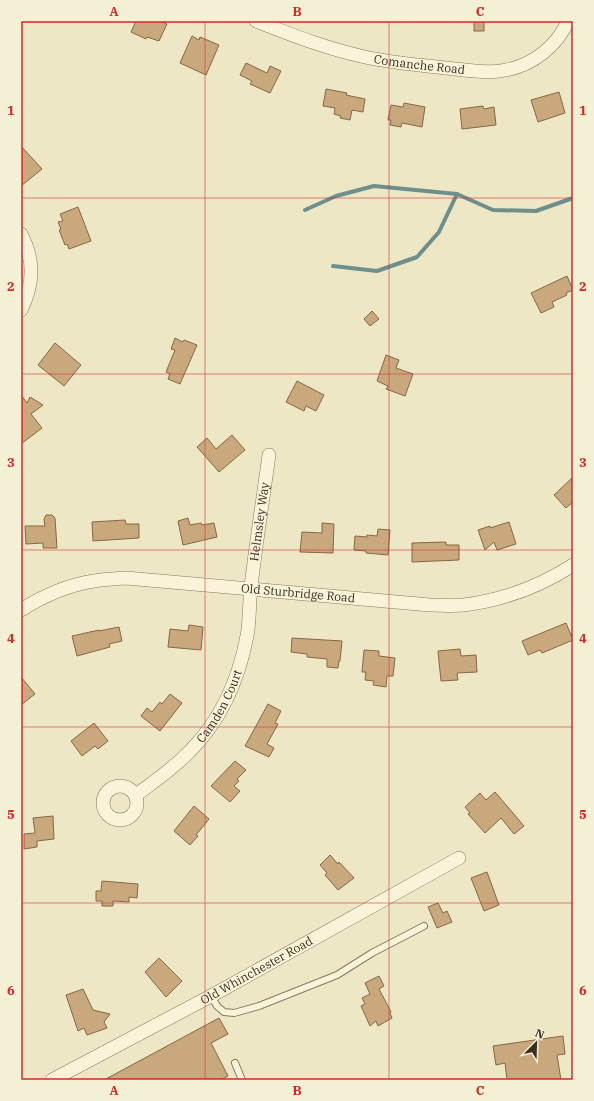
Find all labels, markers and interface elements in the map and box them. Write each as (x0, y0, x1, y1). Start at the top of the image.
text: A (109, 3, 119, 20)
text: B (292, 3, 302, 20)
text: C (476, 3, 485, 20)
street label: Comanche Road (373, 51, 466, 77)
text: 1 (7, 102, 15, 119)
text: 1 (579, 102, 587, 119)
text: 2 (7, 278, 15, 295)
text: 2 (579, 278, 587, 295)
text: 3 (7, 454, 15, 471)
text: 3 (579, 454, 587, 471)
street label: Helmsley Way (246, 481, 272, 562)
street label: Old Sturbridge Road (241, 580, 356, 605)
text: 4 (7, 630, 15, 647)
text: 4 (579, 630, 587, 647)
street label: Camden Court (193, 668, 245, 746)
text: 5 (7, 806, 15, 823)
text: 5 (579, 806, 587, 823)
street label: Old Whinchester Road (198, 933, 315, 1007)
text: 6 (7, 982, 15, 999)
text: 6 (579, 982, 587, 999)
north arrow (516, 1023, 556, 1063)
text: N (533, 1026, 547, 1042)
text: A (109, 1082, 119, 1099)
text: B (292, 1082, 302, 1099)
text: C (476, 1082, 485, 1099)

